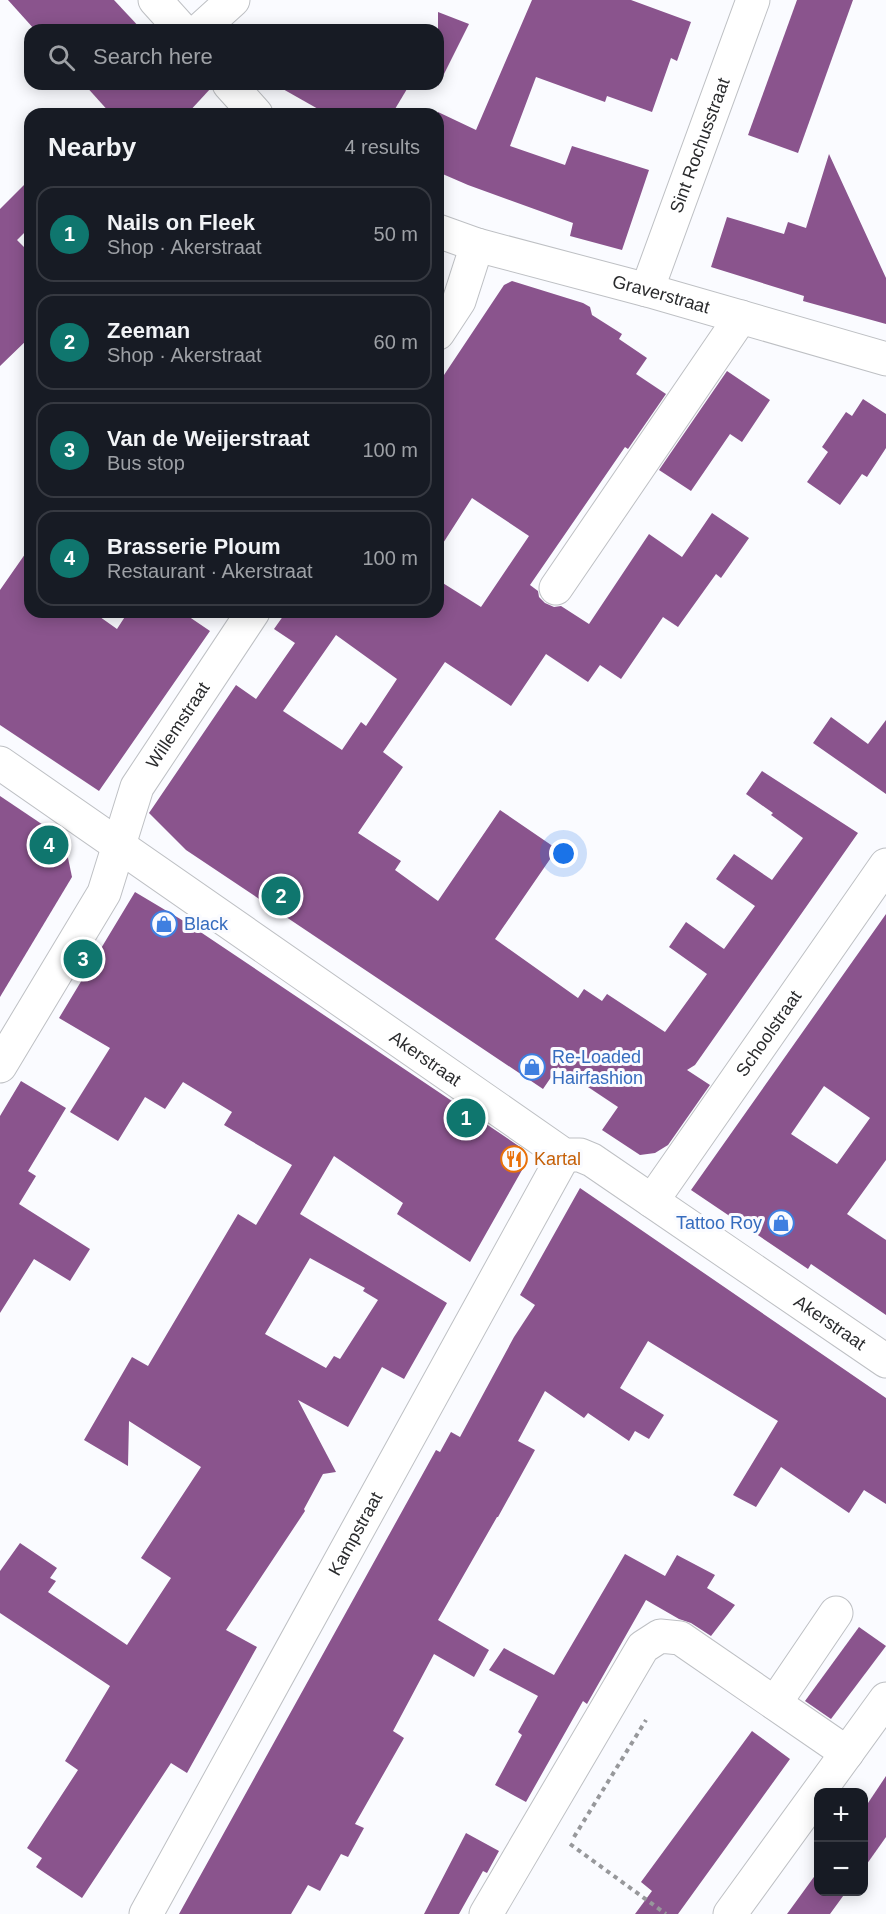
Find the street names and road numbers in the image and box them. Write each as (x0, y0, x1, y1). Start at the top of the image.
street label: Sint Rochusstraat (666, 75, 734, 216)
street label: Graverstraat (610, 271, 712, 318)
street label: Willemstraat (142, 678, 214, 772)
street label: Schoolstraat (732, 987, 805, 1080)
street label: Akerstraat (386, 1027, 465, 1090)
street label: Akerstraat (790, 1291, 869, 1354)
street label: Kampstraat (324, 1489, 386, 1579)

